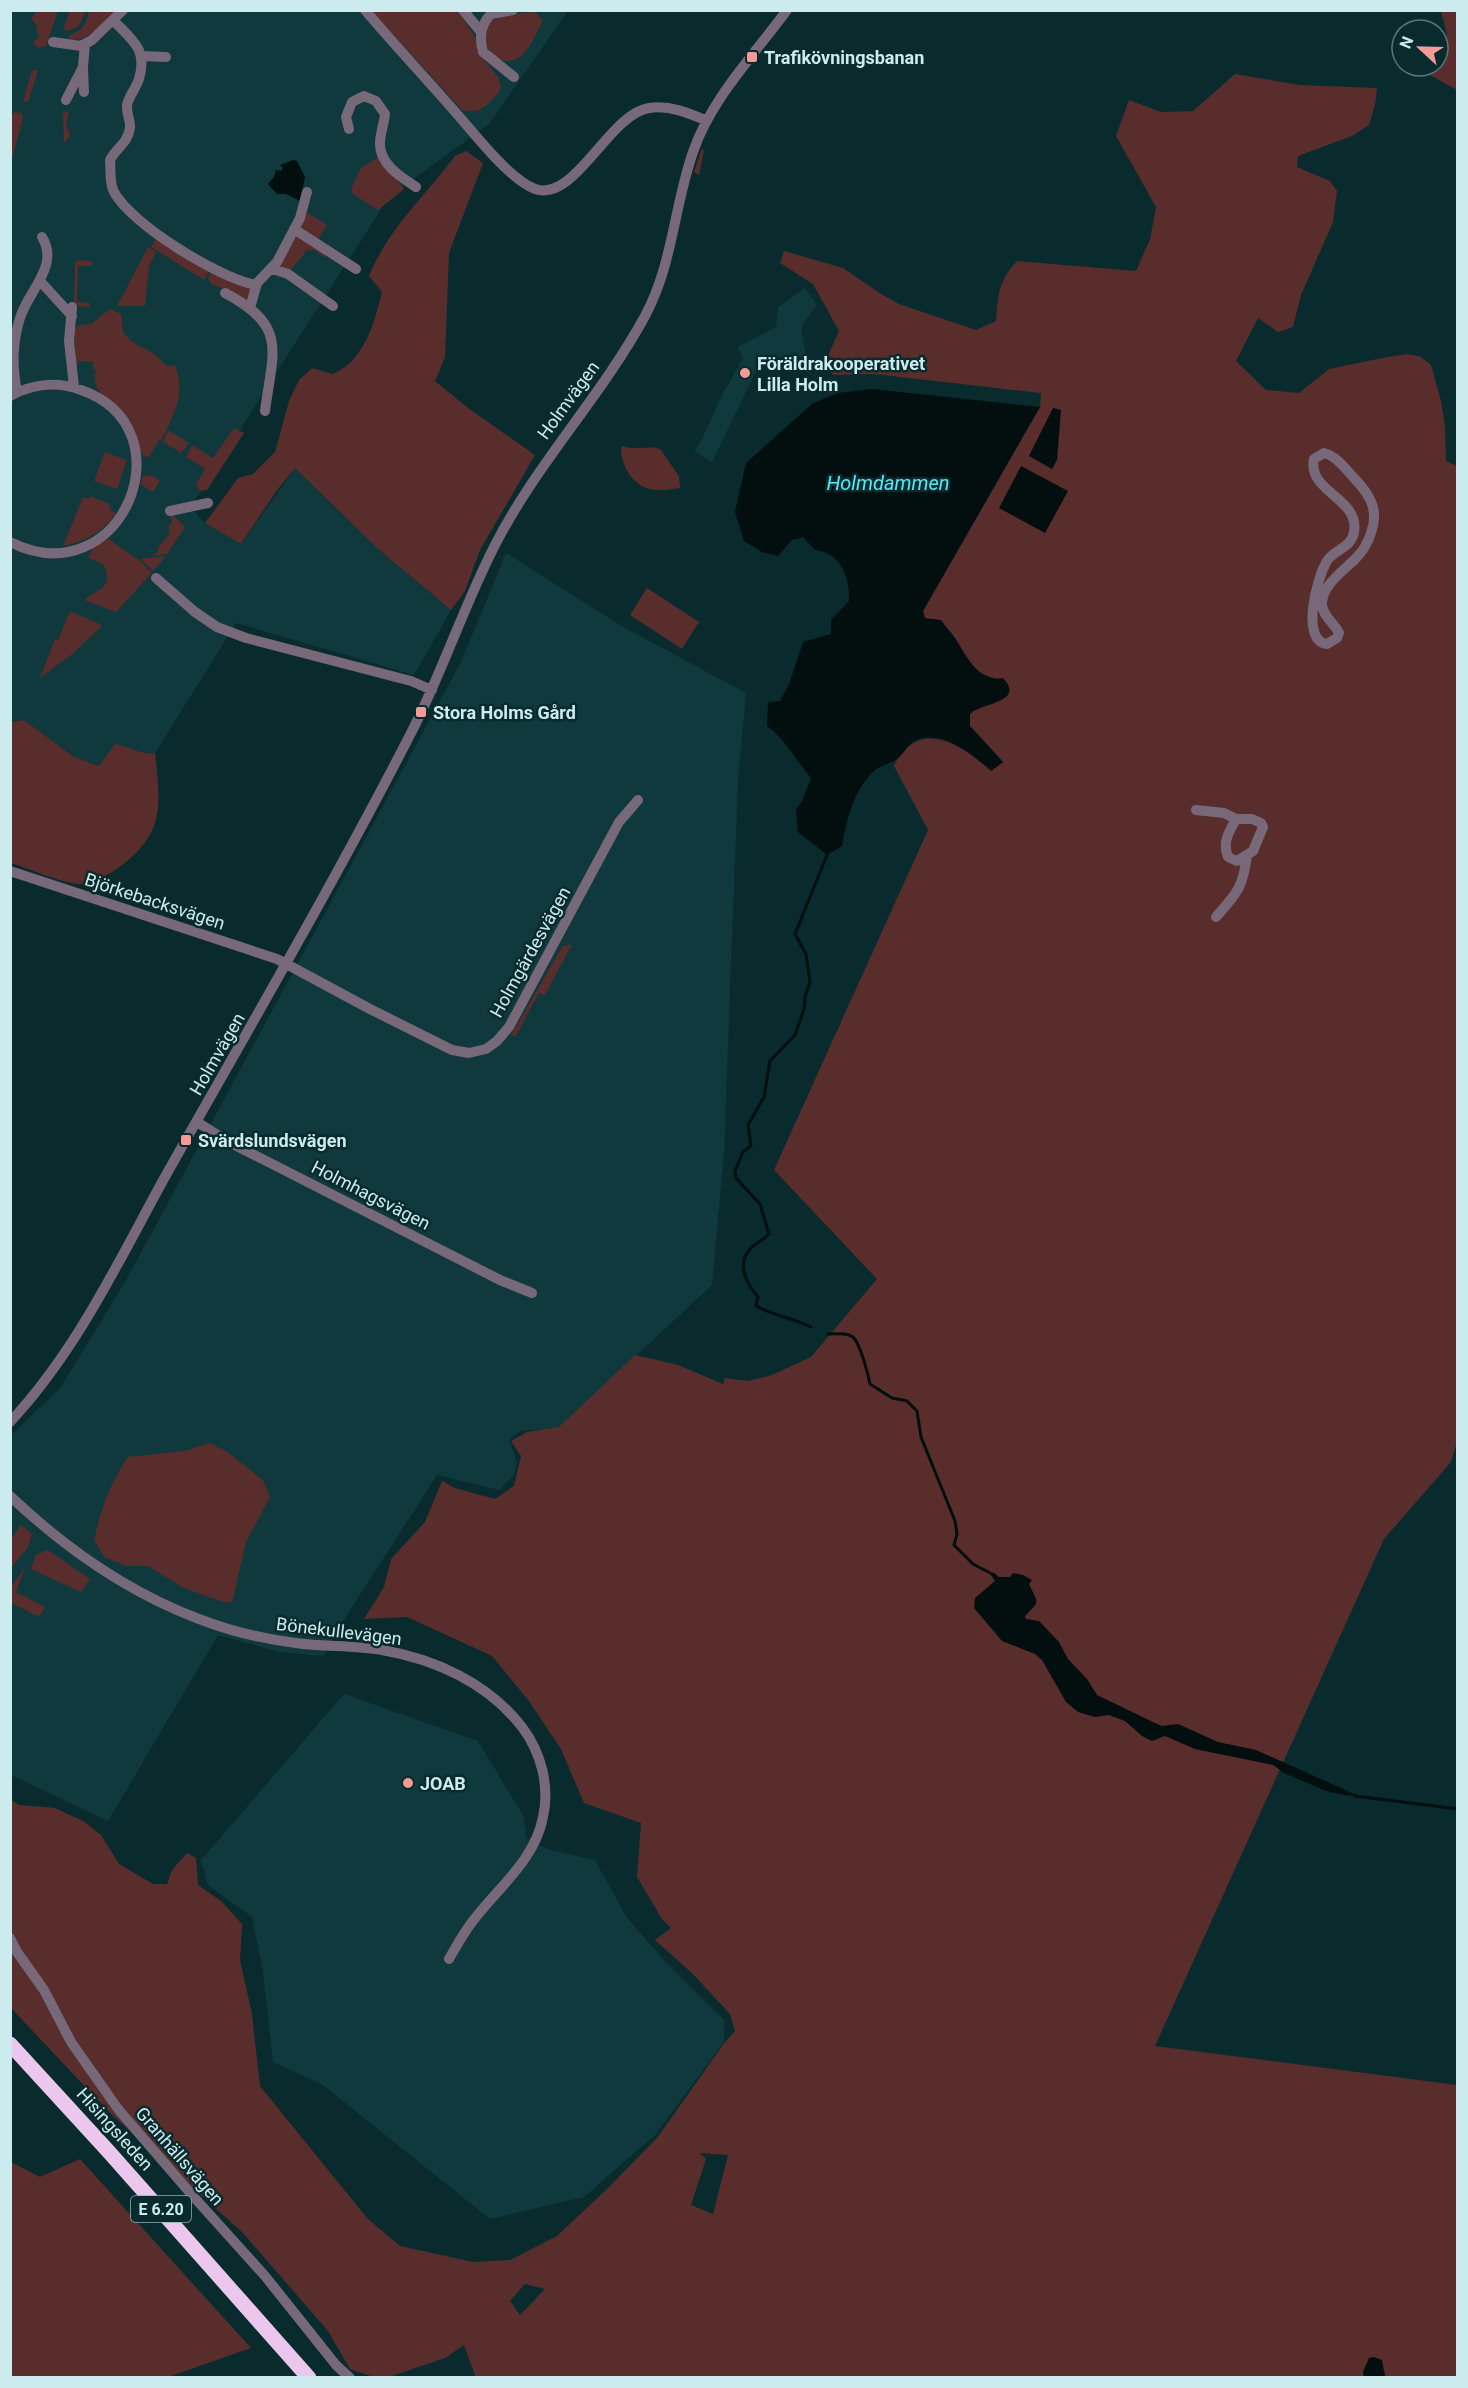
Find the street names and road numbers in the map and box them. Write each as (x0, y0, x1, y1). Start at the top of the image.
street label: Holmvägen (533, 357, 603, 443)
street label: Björkebacksvägen (82, 868, 228, 934)
street label: Holmgärdesvägen (485, 883, 575, 1021)
street label: Holmvägen (185, 1009, 249, 1099)
street label: Holmhagsvägen (308, 1156, 434, 1234)
street label: Bönekullevägen (275, 1613, 403, 1649)
street label: Hisingsleden (72, 2083, 158, 2175)
street label: Granhällsvägen (132, 2103, 228, 2209)
road number: E 6.20 (131, 2196, 191, 2222)

